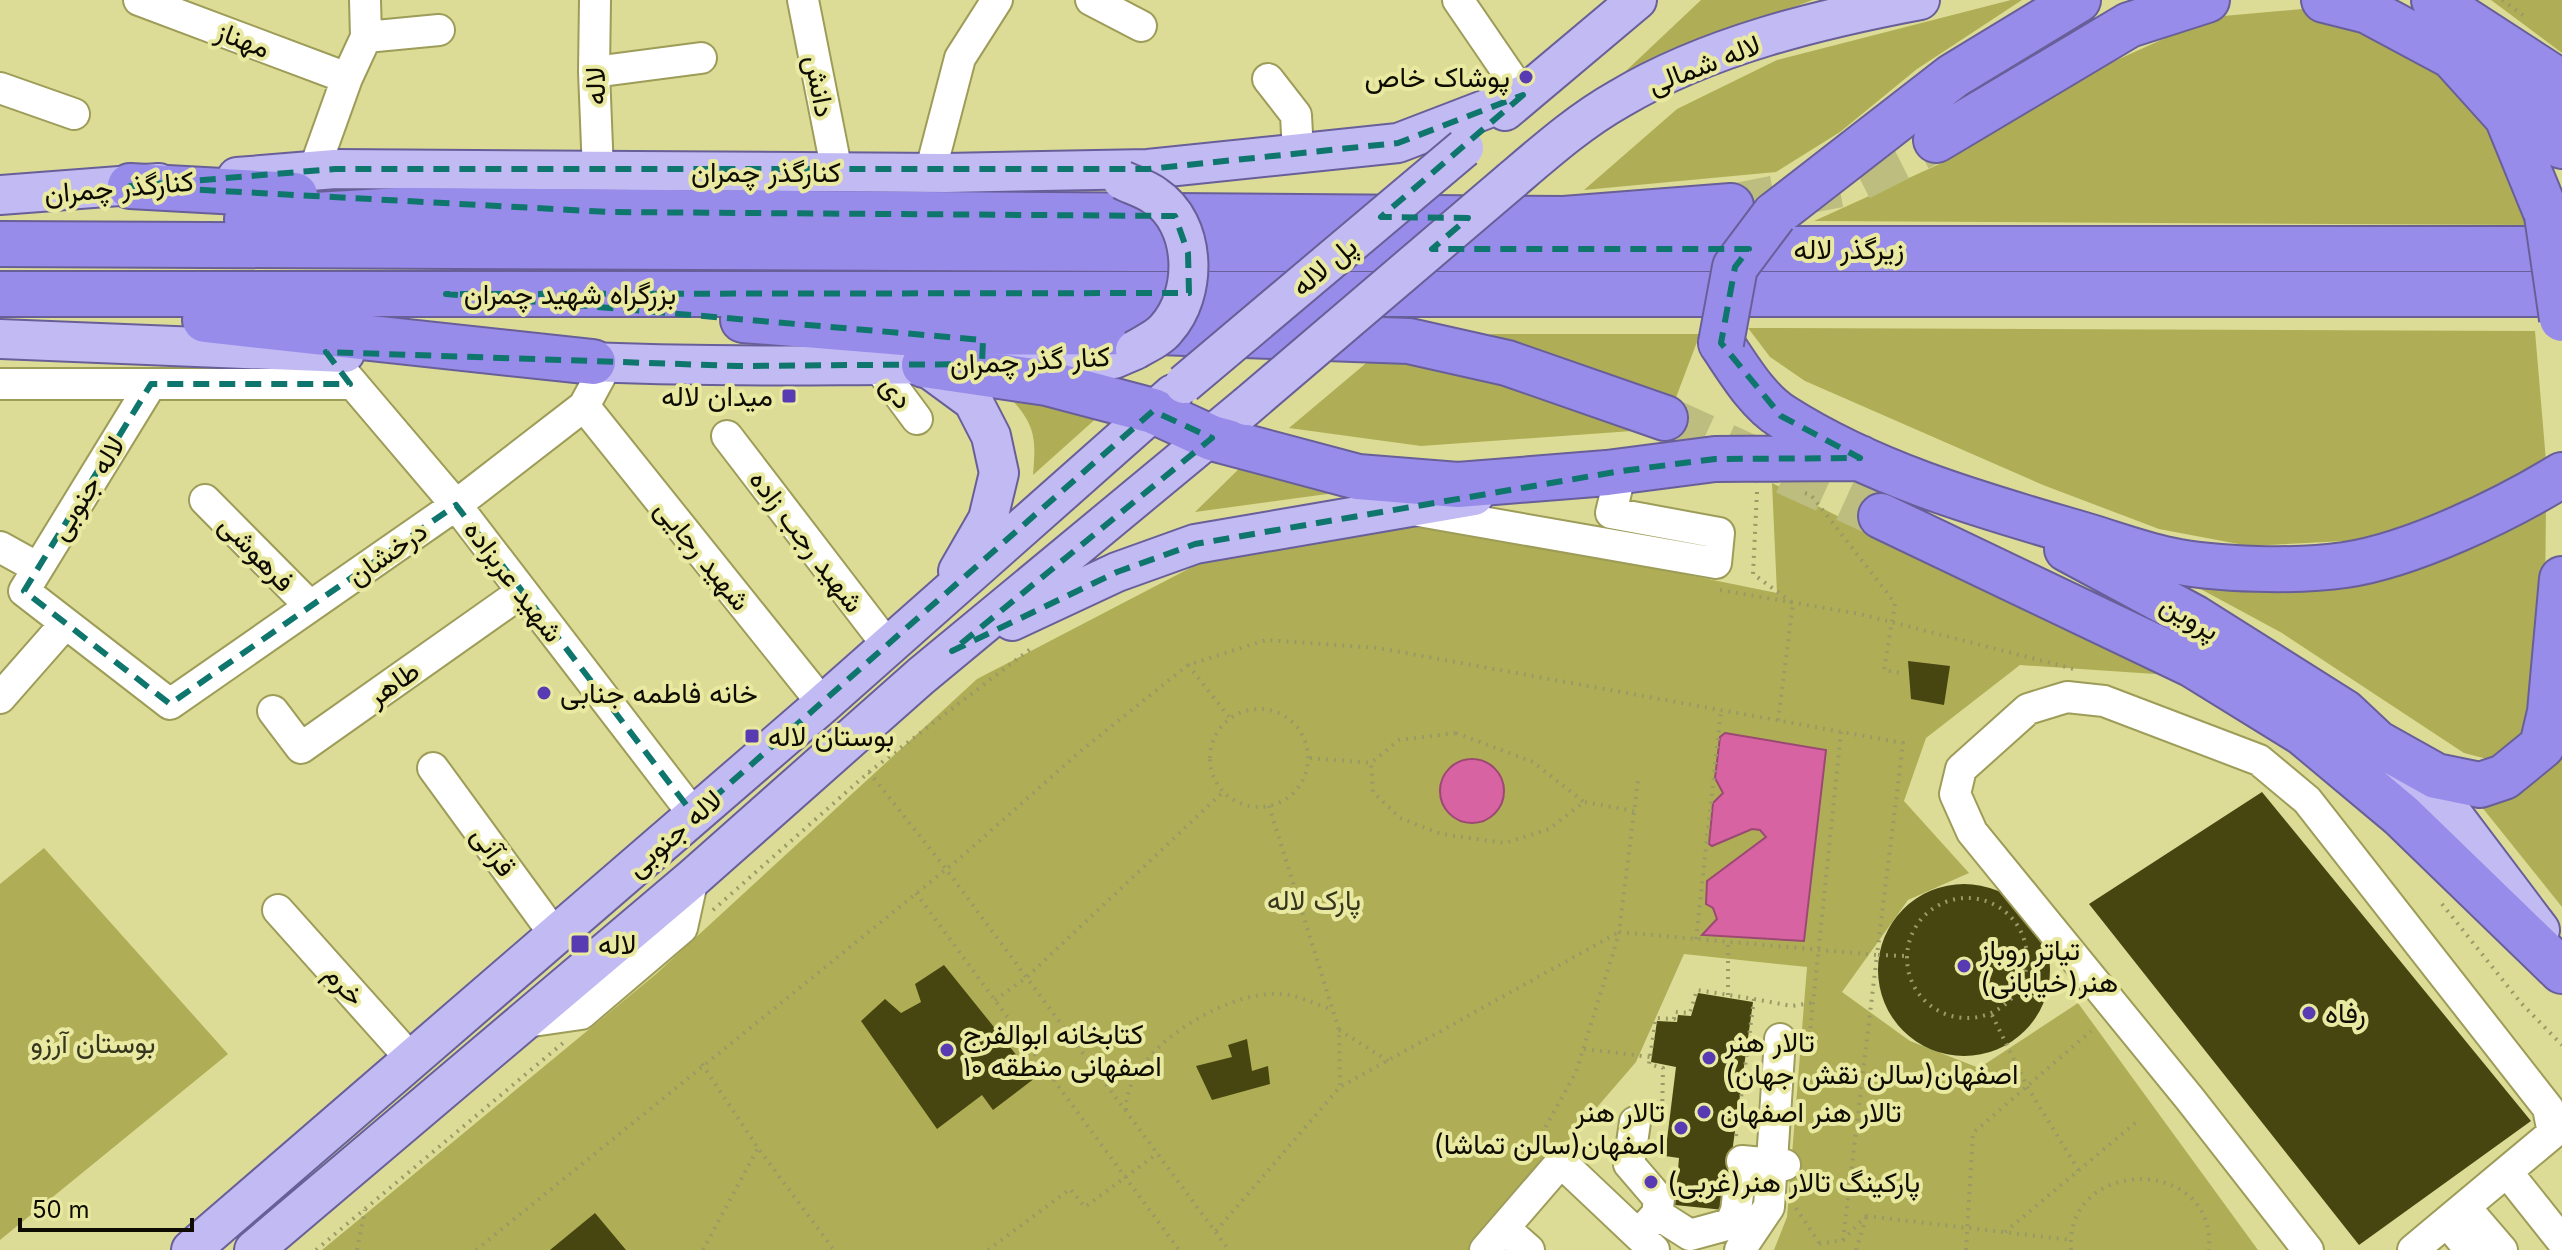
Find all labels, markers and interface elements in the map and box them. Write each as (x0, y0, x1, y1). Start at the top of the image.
street label: مهناز (210, 13, 275, 66)
street label: لاله شمالی (1643, 27, 1765, 101)
street label: دانش (797, 52, 843, 120)
place label: پوشاک خاص (1365, 60, 1510, 96)
street label: لاله (578, 66, 612, 106)
marker: پوشاک خاص (1517, 68, 1535, 86)
street label: کنارگذر چمران (691, 155, 841, 191)
street label: کنارگذر چمران (43, 164, 195, 212)
street label: پل لاله (1284, 229, 1365, 305)
street label: زیرگذر لاله (1794, 232, 1904, 267)
street label: بزرگراه شهید چمران (464, 277, 676, 313)
street label: کنار گذر چمران (949, 339, 1111, 383)
street label: دی (873, 369, 921, 415)
place label: میدان لاله (661, 379, 773, 413)
marker: میدان لاله (780, 387, 798, 405)
street label: لاله جنوبی (42, 430, 133, 547)
street label: شهید رجب زاده (742, 463, 872, 620)
street label: شهید رجایی (647, 493, 758, 618)
street label: فرهوشی (212, 508, 302, 599)
street label: درخشان (341, 513, 434, 593)
street label: شهید عربزاده (456, 513, 571, 649)
street label: پروین (2153, 587, 2226, 649)
street label: طاهر (360, 653, 426, 714)
place label: خانه فاطمه جنابی (560, 676, 758, 710)
marker: خانه فاطمه جنابی (535, 684, 553, 702)
place label: بوستان لاله (768, 719, 894, 754)
marker: بوستان لاله (743, 727, 761, 745)
street label: لاله جنوبی (619, 782, 730, 885)
street label: قرآنی (463, 819, 524, 884)
park label: پارک لاله (1267, 883, 1361, 919)
place label: لاله (598, 927, 637, 961)
marker: لاله (569, 933, 591, 955)
place label: تیاتر روباز هنر(خیابانی) (1979, 933, 2118, 1000)
street label: خرم (316, 957, 372, 1014)
marker: تیاتر روباز هنر(خیابانی) (1955, 957, 1973, 975)
place label: رفاه (2325, 996, 2366, 1031)
marker: رفاه (2300, 1004, 2318, 1022)
place label: کتابخانه ابوالفرج اصفهانی منطقه ۱۰ (963, 1017, 1162, 1084)
place label: تالار هنر اصفهان(سالن نقش جهان) (1724, 1025, 2018, 1092)
park label: بوستان آرزو (31, 1026, 155, 1061)
marker: کتابخانه ابوالفرج اصفهانی منطقه ۱۰ (938, 1041, 956, 1059)
marker: تالار هنر اصفهان(سالن نقش جهان) (1700, 1049, 1718, 1067)
place label: تالار هنر اصفهان(سالن تماشا) (1434, 1095, 1665, 1162)
place label: تالار هنر اصفهان (1720, 1095, 1902, 1130)
marker: تالار هنر اصفهان (1695, 1103, 1713, 1121)
marker: تالار هنر اصفهان(سالن تماشا) (1672, 1119, 1690, 1137)
place label: پارکینگ تالار هنر(غربی) (1667, 1165, 1920, 1201)
marker: پارکینگ تالار هنر(غربی) (1642, 1173, 1660, 1191)
scale bar (20, 1182, 192, 1232)
text: 50 m (32, 1195, 90, 1224)

